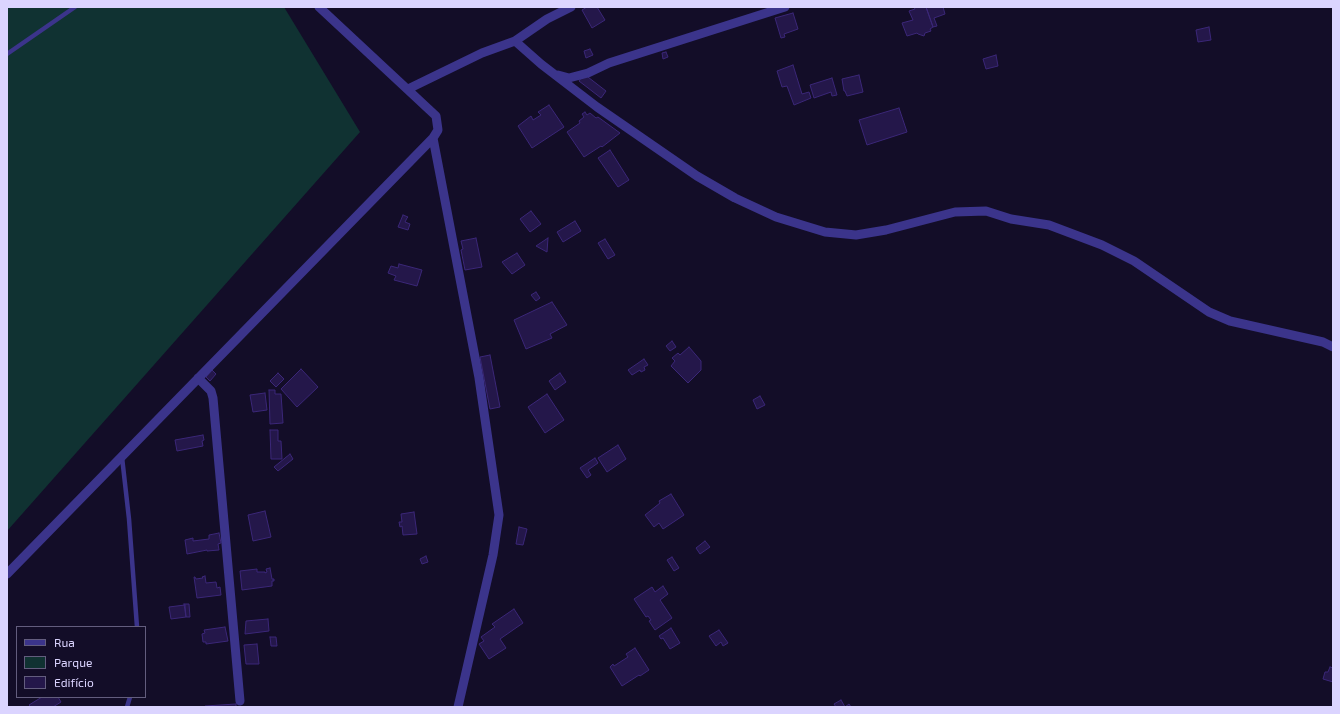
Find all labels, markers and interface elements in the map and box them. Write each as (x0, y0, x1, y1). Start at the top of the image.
legend (16, 626, 146, 698)
text: Rua (54, 635, 75, 649)
text: Parque (54, 655, 92, 669)
text: Edifício (54, 675, 94, 689)

